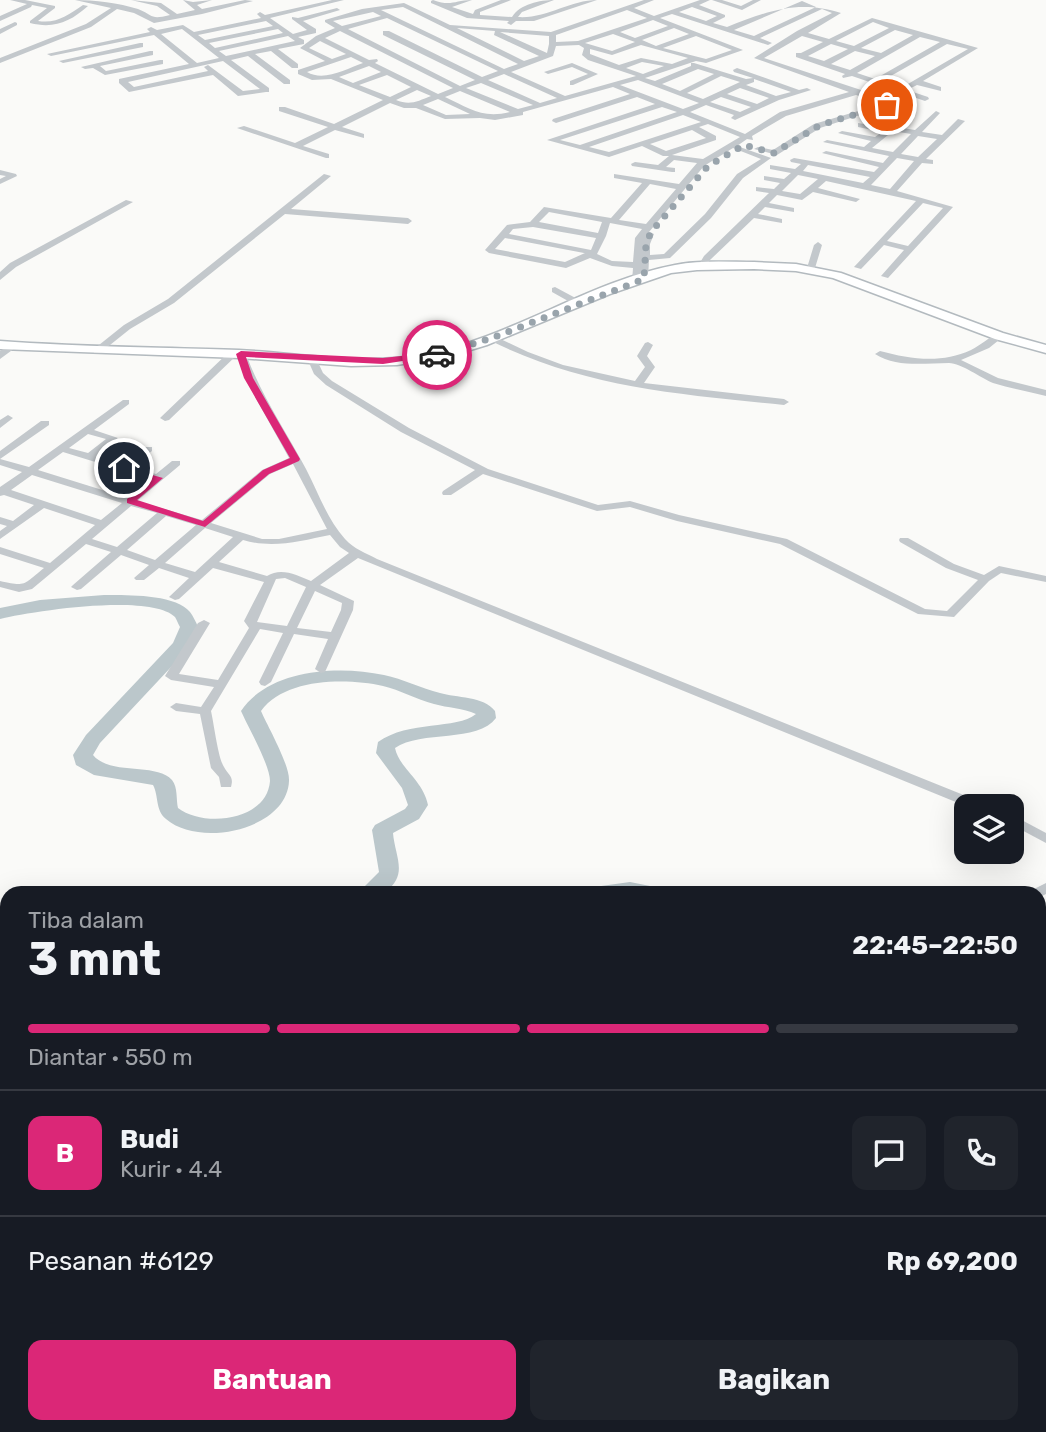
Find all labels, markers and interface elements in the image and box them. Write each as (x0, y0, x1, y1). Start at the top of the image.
pin (857, 75, 917, 135)
icon: bag (868, 86, 906, 124)
courier (402, 320, 472, 390)
icon: car (418, 336, 456, 374)
pin (94, 438, 154, 498)
icon: home (105, 449, 143, 487)
map controls (954, 794, 1024, 864)
button: layers (954, 794, 1024, 864)
text: Tiba dalam (28, 906, 144, 934)
text: 22:45–22:50 (852, 930, 1018, 961)
text: 3 mnt (28, 932, 161, 987)
text: Diantar · 550 m (28, 1043, 193, 1071)
button: chat (852, 1116, 926, 1190)
button: phone (944, 1116, 1018, 1190)
text: Budi (120, 1124, 179, 1155)
text: B (56, 1138, 74, 1169)
text: Kurir · 4.4 (120, 1155, 222, 1183)
text: Pesanan #6129 (28, 1246, 214, 1277)
text: Rp 69,200 (886, 1246, 1018, 1277)
button: Bantuan (28, 1340, 516, 1420)
button: Bagikan (530, 1340, 1018, 1420)

